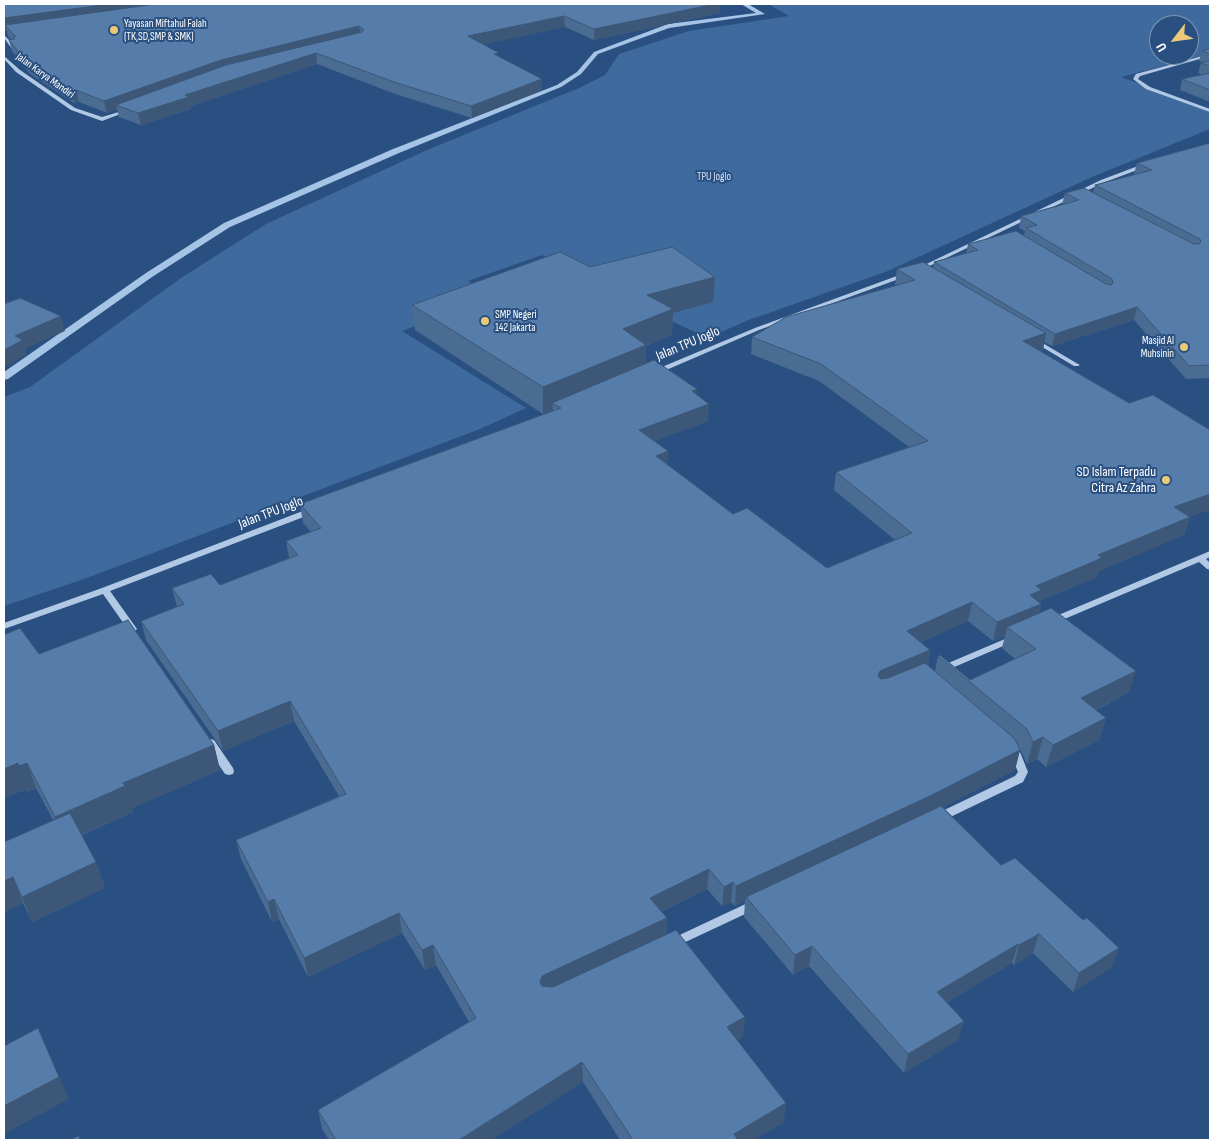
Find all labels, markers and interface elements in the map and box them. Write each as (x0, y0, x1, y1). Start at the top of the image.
north arrow (1149, 15, 1199, 65)
place label: Yayasan Miftahul Falah (TK,SD,SMP & SMK) (124, 17, 207, 43)
marker: Yayasan Miftahul Falah (TK,SD,SMP & SMK) (108, 24, 120, 36)
text: U (1152, 40, 1171, 55)
street label: Jalan Karya Mandiri (13, 50, 77, 102)
park label: TPU Joglo (697, 170, 731, 184)
place label: SMP Negeri 142 Jakarta (495, 308, 537, 334)
marker: SMP Negeri 142 Jakarta (479, 315, 491, 327)
street label: Jalan TPU Joglo (653, 323, 723, 365)
place label: Masjid Al Muhsinin (1141, 334, 1174, 360)
marker: Masjid Al Muhsinin (1178, 341, 1190, 353)
place label: SD Islam Terpadu Citra Az Zahra (1077, 464, 1156, 497)
marker: SD Islam Terpadu Citra Az Zahra (1160, 474, 1172, 486)
street label: Jalan TPU Joglo (236, 493, 306, 533)

